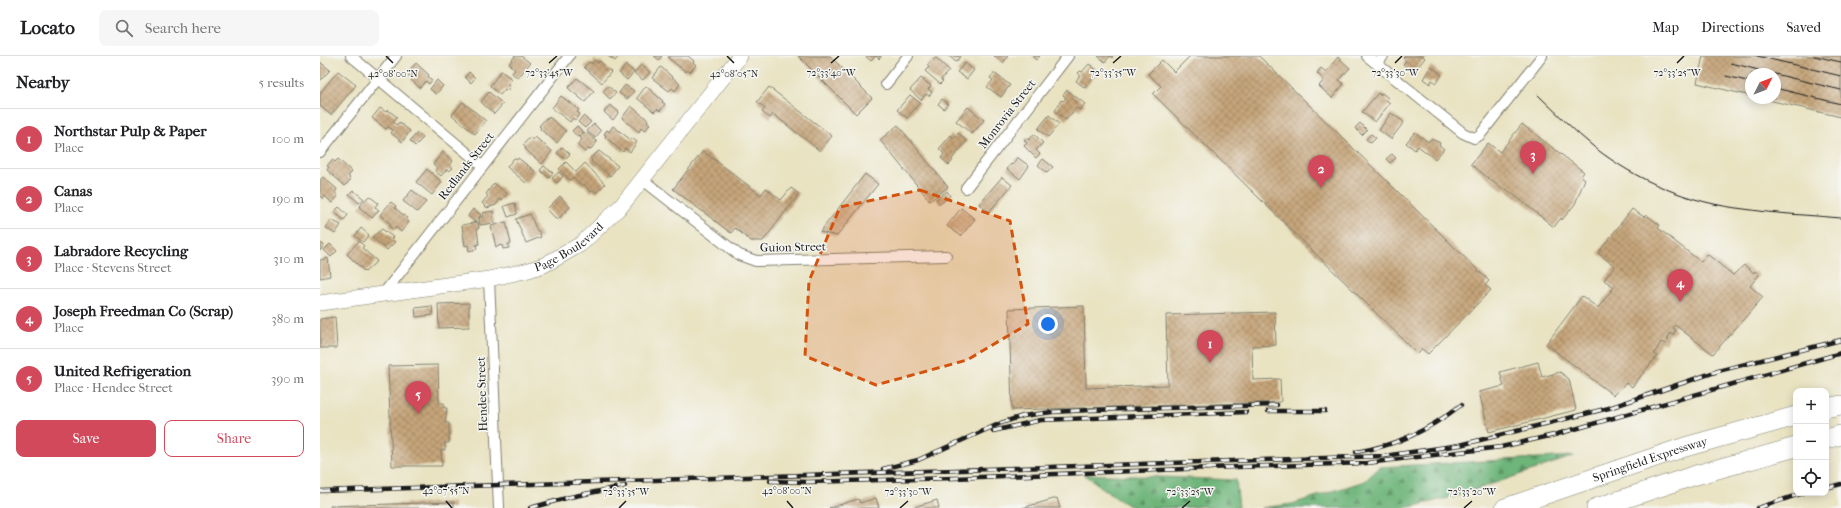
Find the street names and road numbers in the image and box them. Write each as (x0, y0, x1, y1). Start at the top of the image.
street label: Monrovia Street (976, 76, 1039, 151)
street label: Redlands Street (435, 129, 497, 203)
street label: Page Boulevard (533, 219, 606, 275)
street label: Guion Street (760, 239, 827, 255)
street label: Hendee Street (474, 356, 490, 432)
street label: Springfield Expressway (1591, 434, 1710, 485)

